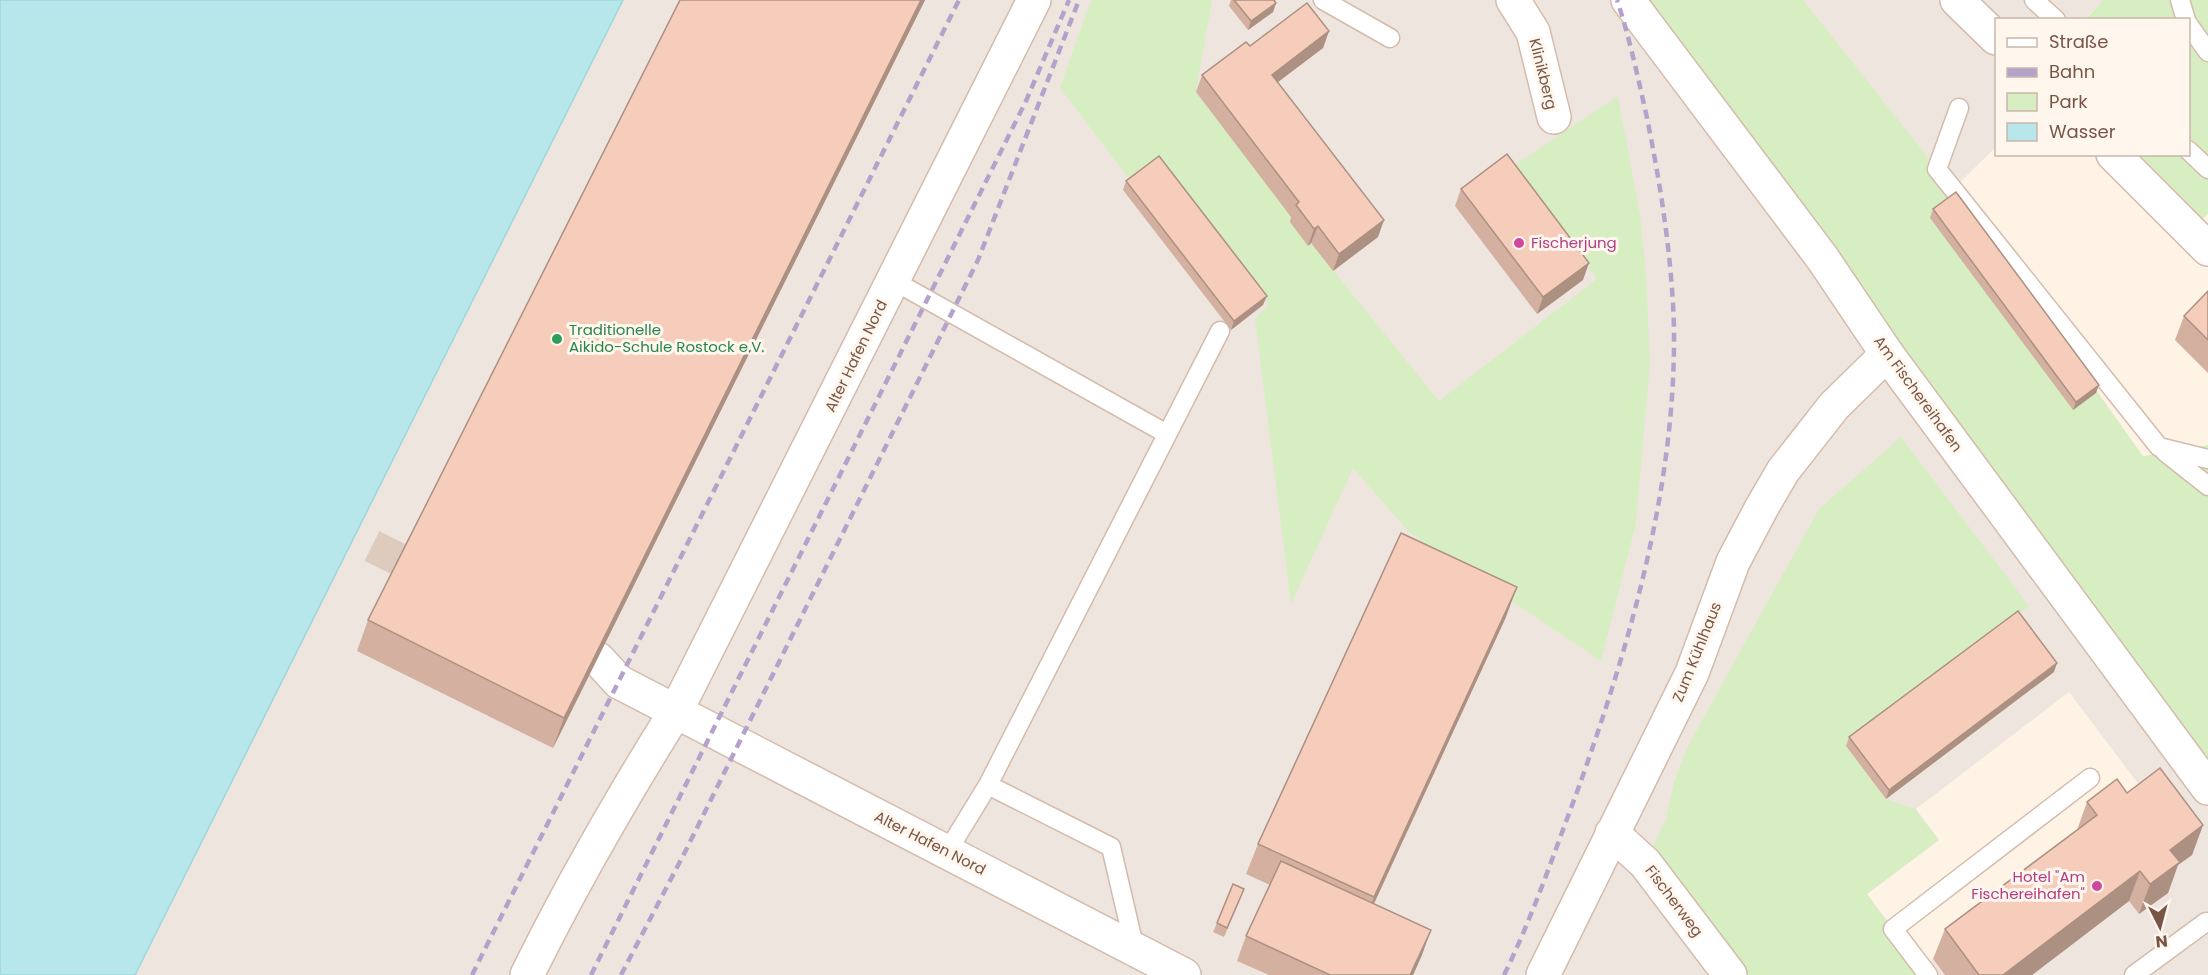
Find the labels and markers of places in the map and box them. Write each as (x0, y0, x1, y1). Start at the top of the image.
place label: Fischerjung (1531, 232, 1617, 253)
marker: Fischerjung (1512, 236, 1526, 250)
place label: Traditionelle Aikido-Schule Rostock e.V. (569, 319, 765, 357)
marker: Traditionelle Aikido-Schule Rostock e.V. (550, 332, 564, 346)
place label: Hotel "Am Fischereihafen" (1971, 866, 2085, 904)
marker: Hotel "Am Fischereihafen" (2090, 879, 2104, 893)

